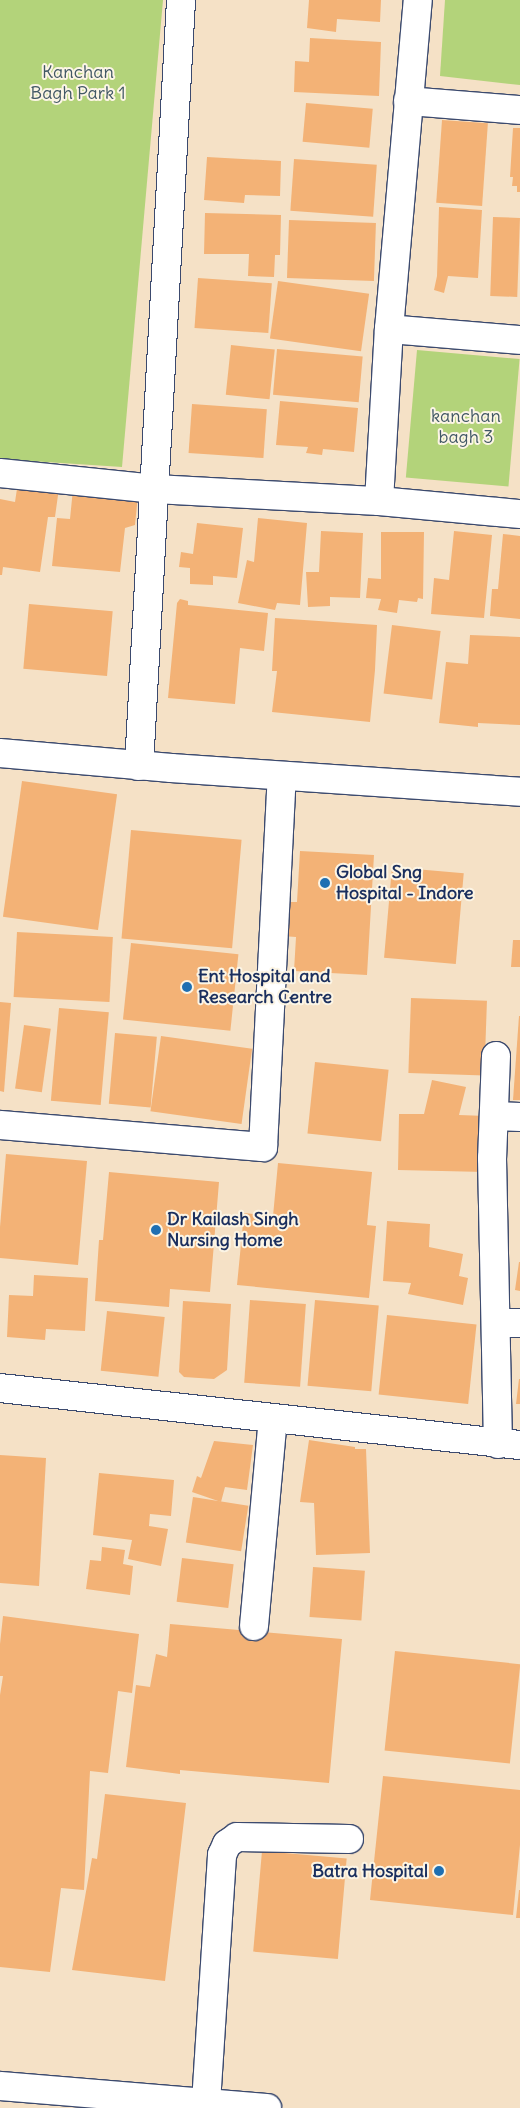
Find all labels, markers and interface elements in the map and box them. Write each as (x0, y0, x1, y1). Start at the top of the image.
park label: Kanchan Bagh Park 1 (30, 62, 126, 104)
park label: kanchan bagh 3 (431, 406, 501, 448)
place label: Global Sng Hospital - Indore (336, 862, 474, 904)
marker: Global Sng Hospital - Indore (318, 876, 332, 890)
place label: Ent Hospital and Research Centre (198, 966, 332, 1009)
marker: Ent Hospital and Research Centre (180, 980, 194, 994)
place label: Dr Kailash Singh Nursing Home (167, 1209, 299, 1252)
marker: Dr Kailash Singh Nursing Home (149, 1223, 163, 1237)
place label: Batra Hospital (312, 1860, 428, 1882)
marker: Batra Hospital (432, 1864, 446, 1878)

